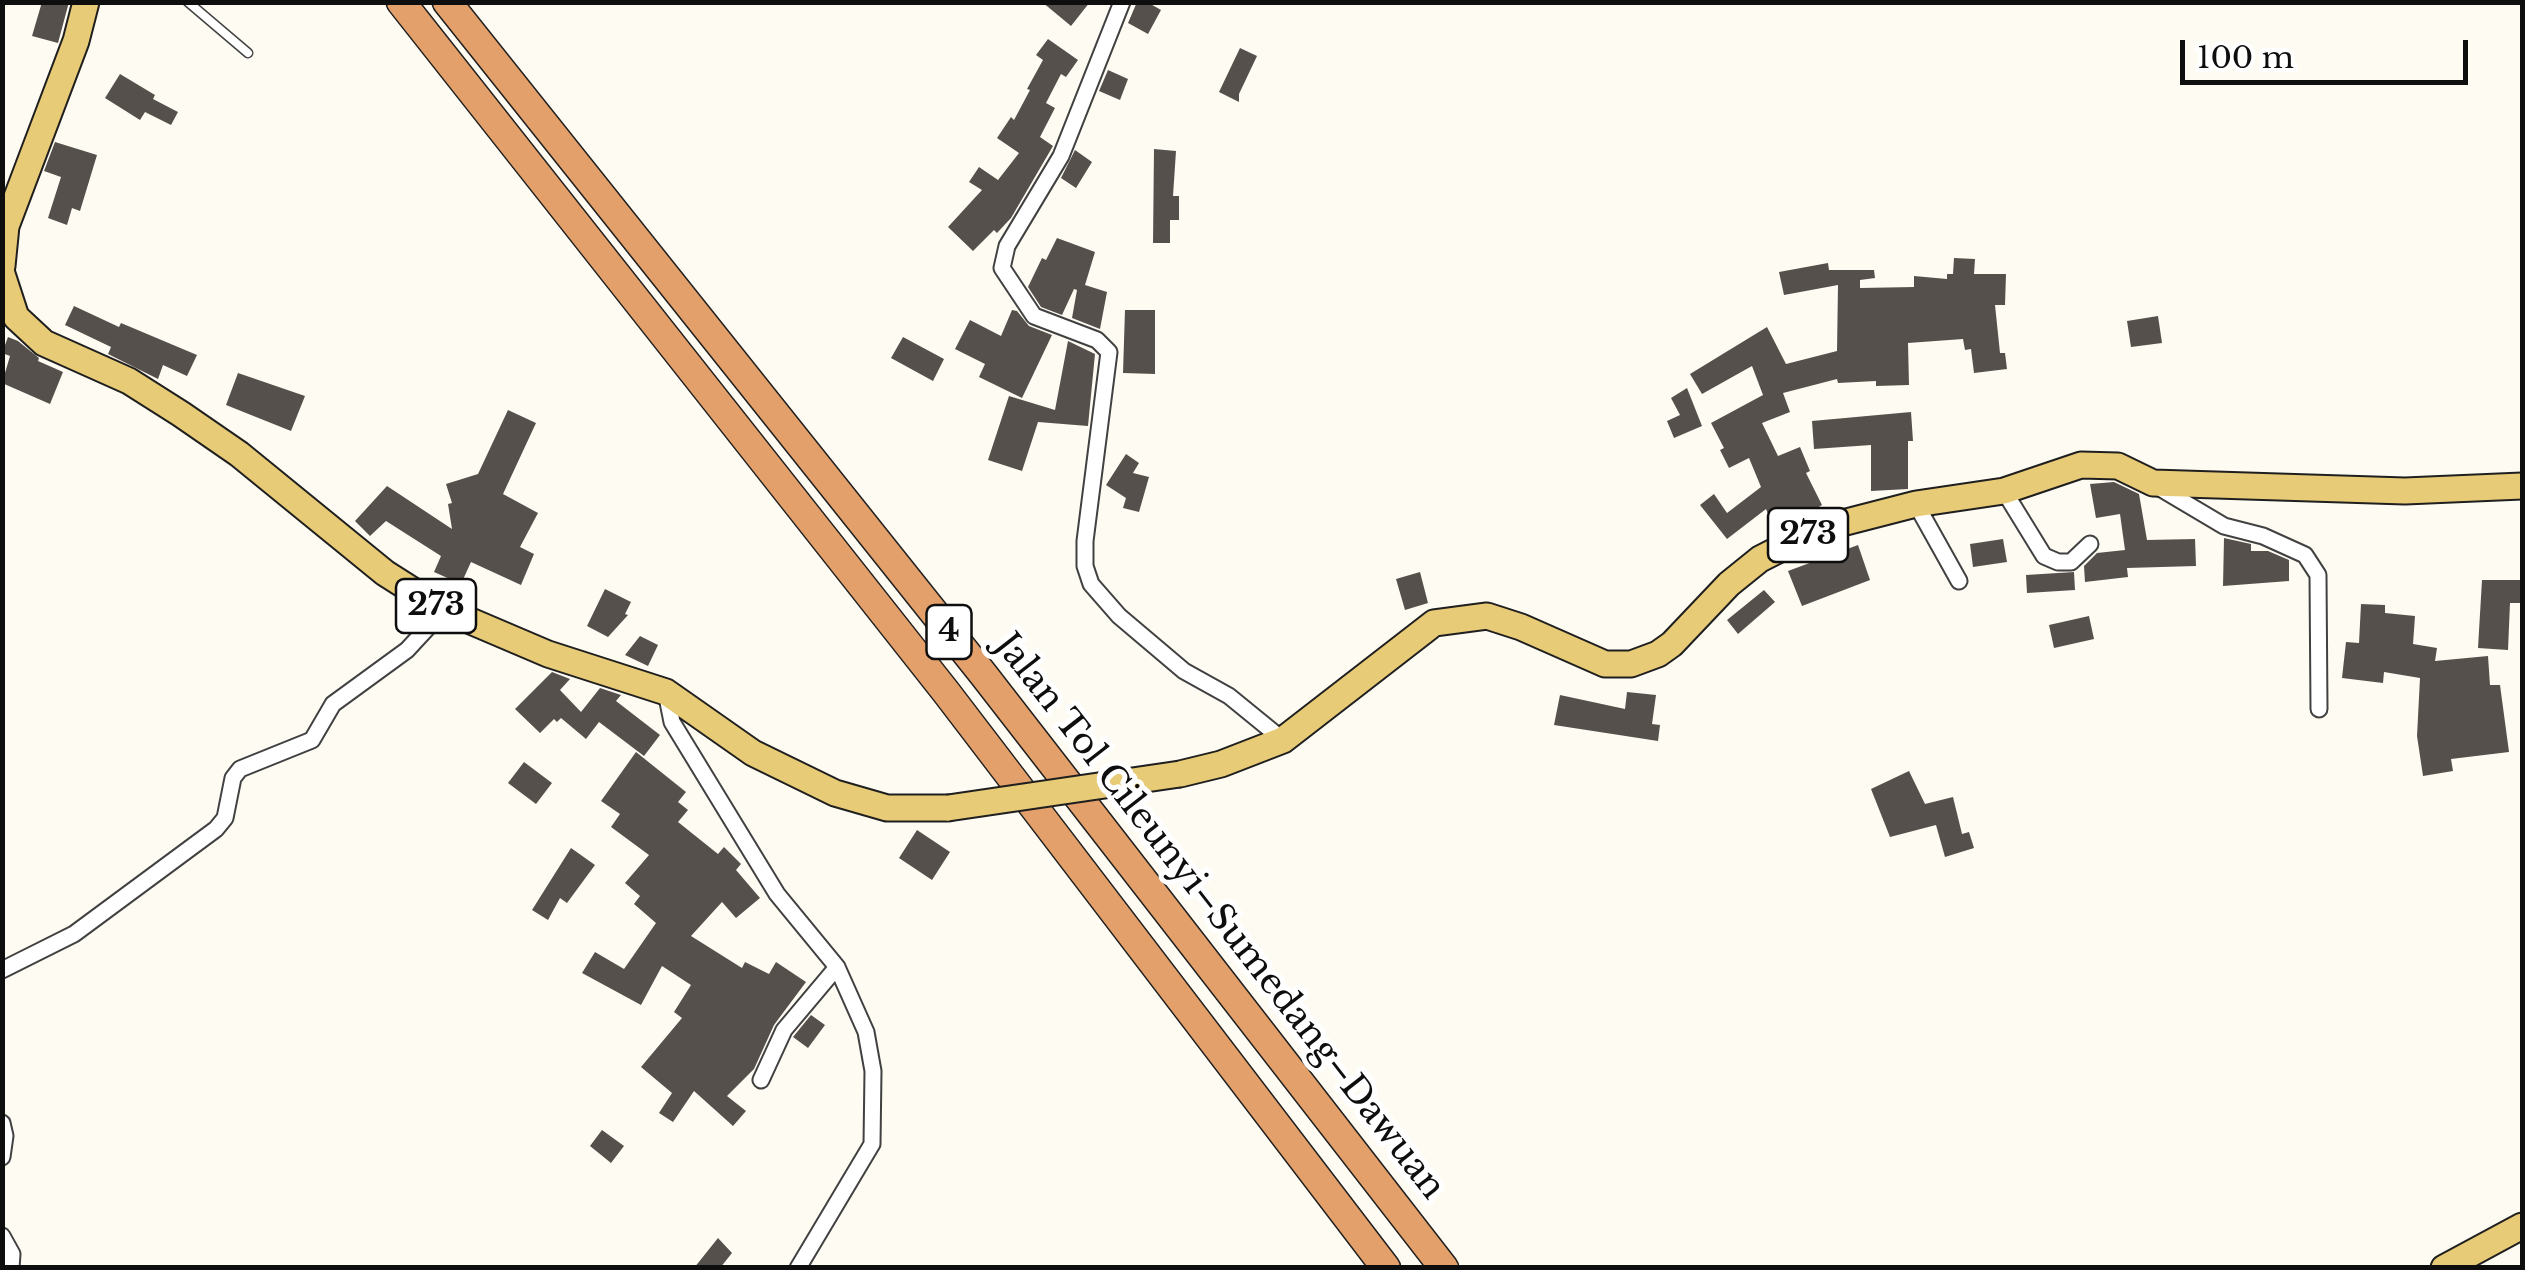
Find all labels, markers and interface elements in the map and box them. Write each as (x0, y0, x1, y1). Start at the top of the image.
scale bar (2185, 20, 2472, 82)
text: 100 m (2197, 39, 2294, 76)
road number: 273 (1768, 508, 1848, 562)
road number: 273 (396, 579, 476, 633)
road number: 4 (926, 605, 972, 659)
street label: Jalan Tol Cileunyi–Sumedang–Dawuan (985, 626, 1453, 1208)

